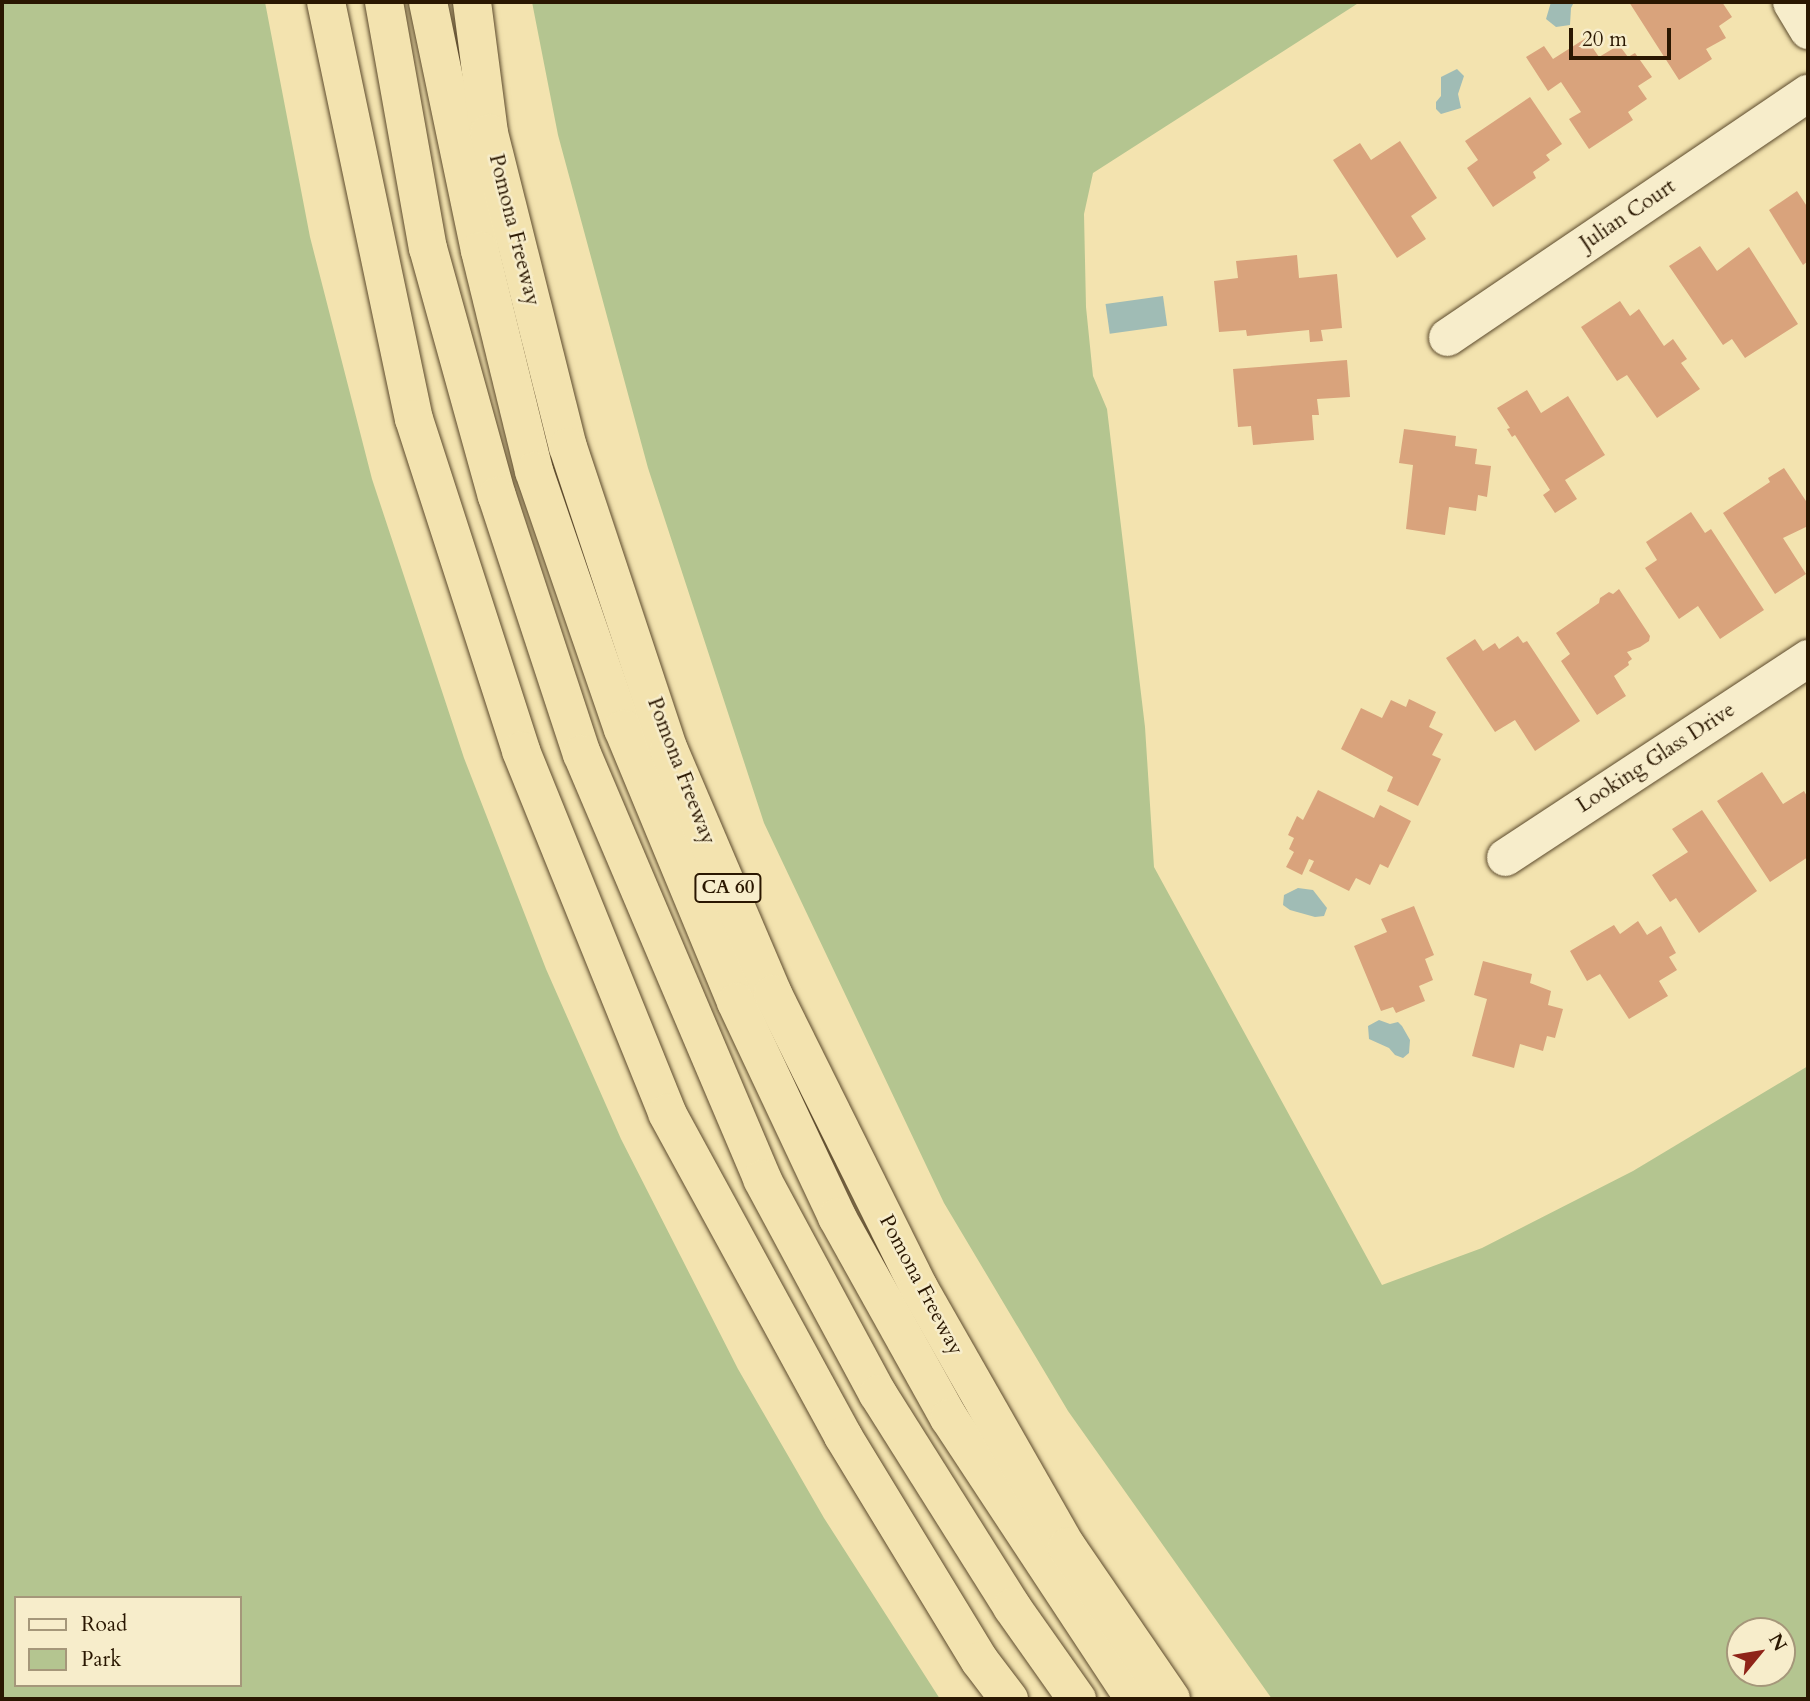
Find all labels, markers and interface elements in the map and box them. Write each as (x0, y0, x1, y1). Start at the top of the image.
scale bar (1572, 14, 1674, 58)
text: 20 m (1582, 25, 1627, 54)
street label: Pomona Freeway (483, 152, 545, 308)
street label: Julian Court (1575, 174, 1681, 256)
street label: Pomona Freeway (641, 694, 721, 848)
street label: Looking Glass Drive (1572, 697, 1740, 819)
road number: CA 60 (693, 873, 763, 904)
street label: Pomona Freeway (873, 1211, 969, 1359)
legend (14, 1596, 242, 1687)
text: Road (81, 1610, 127, 1639)
north arrow (1726, 1617, 1796, 1687)
text: N (1762, 1629, 1793, 1656)
text: Park (81, 1645, 121, 1674)

